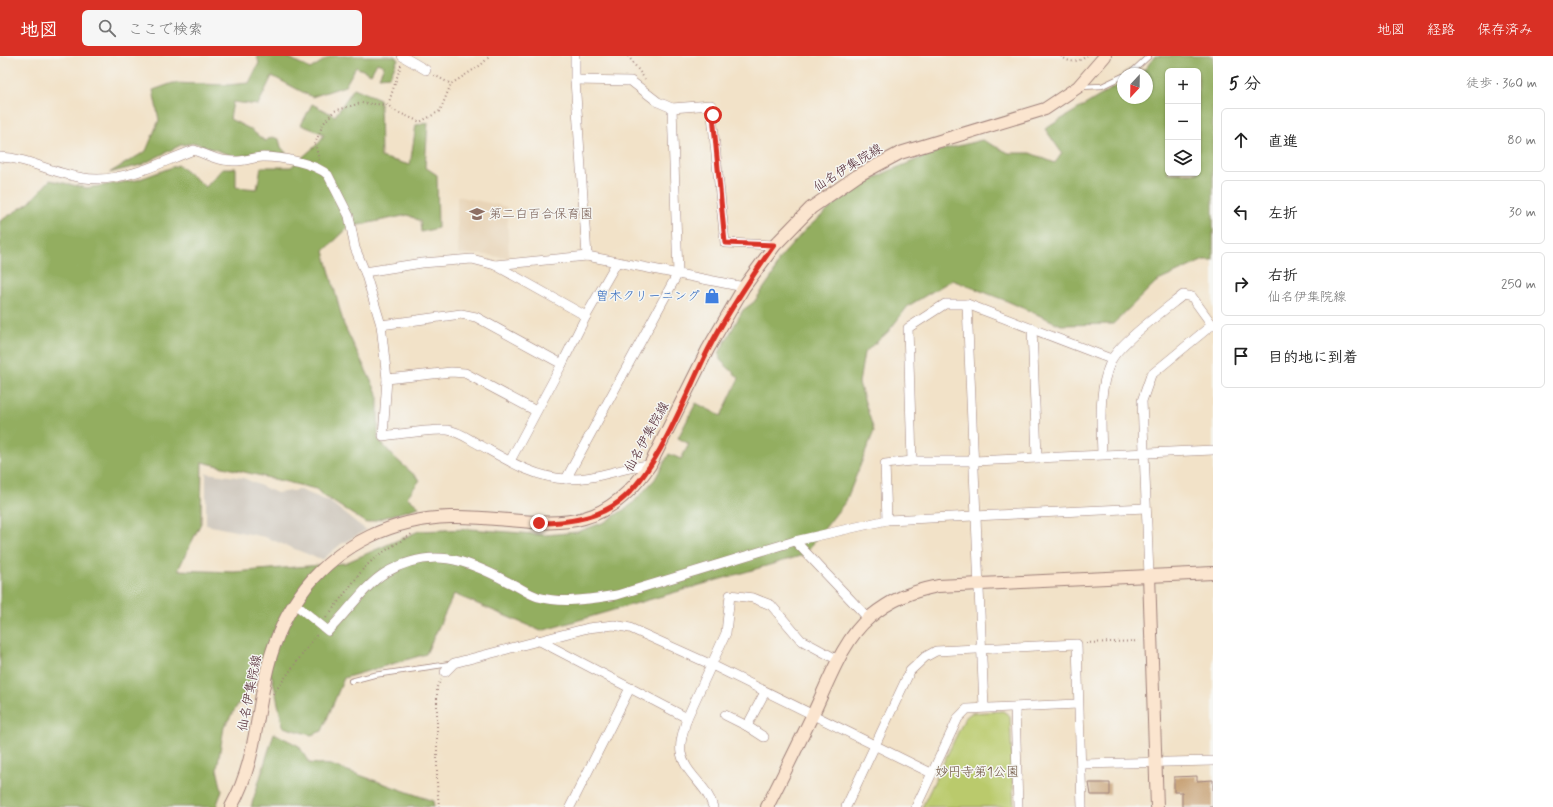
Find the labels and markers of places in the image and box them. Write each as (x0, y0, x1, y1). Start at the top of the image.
school or university icon: 第二白百合保育園 (468, 205, 486, 223)
place label: 第二白百合保育園 (489, 206, 593, 223)
shop icon: 曽木クリーニング (703, 287, 721, 305)
place label: 曽木クリーニング (596, 288, 700, 305)

